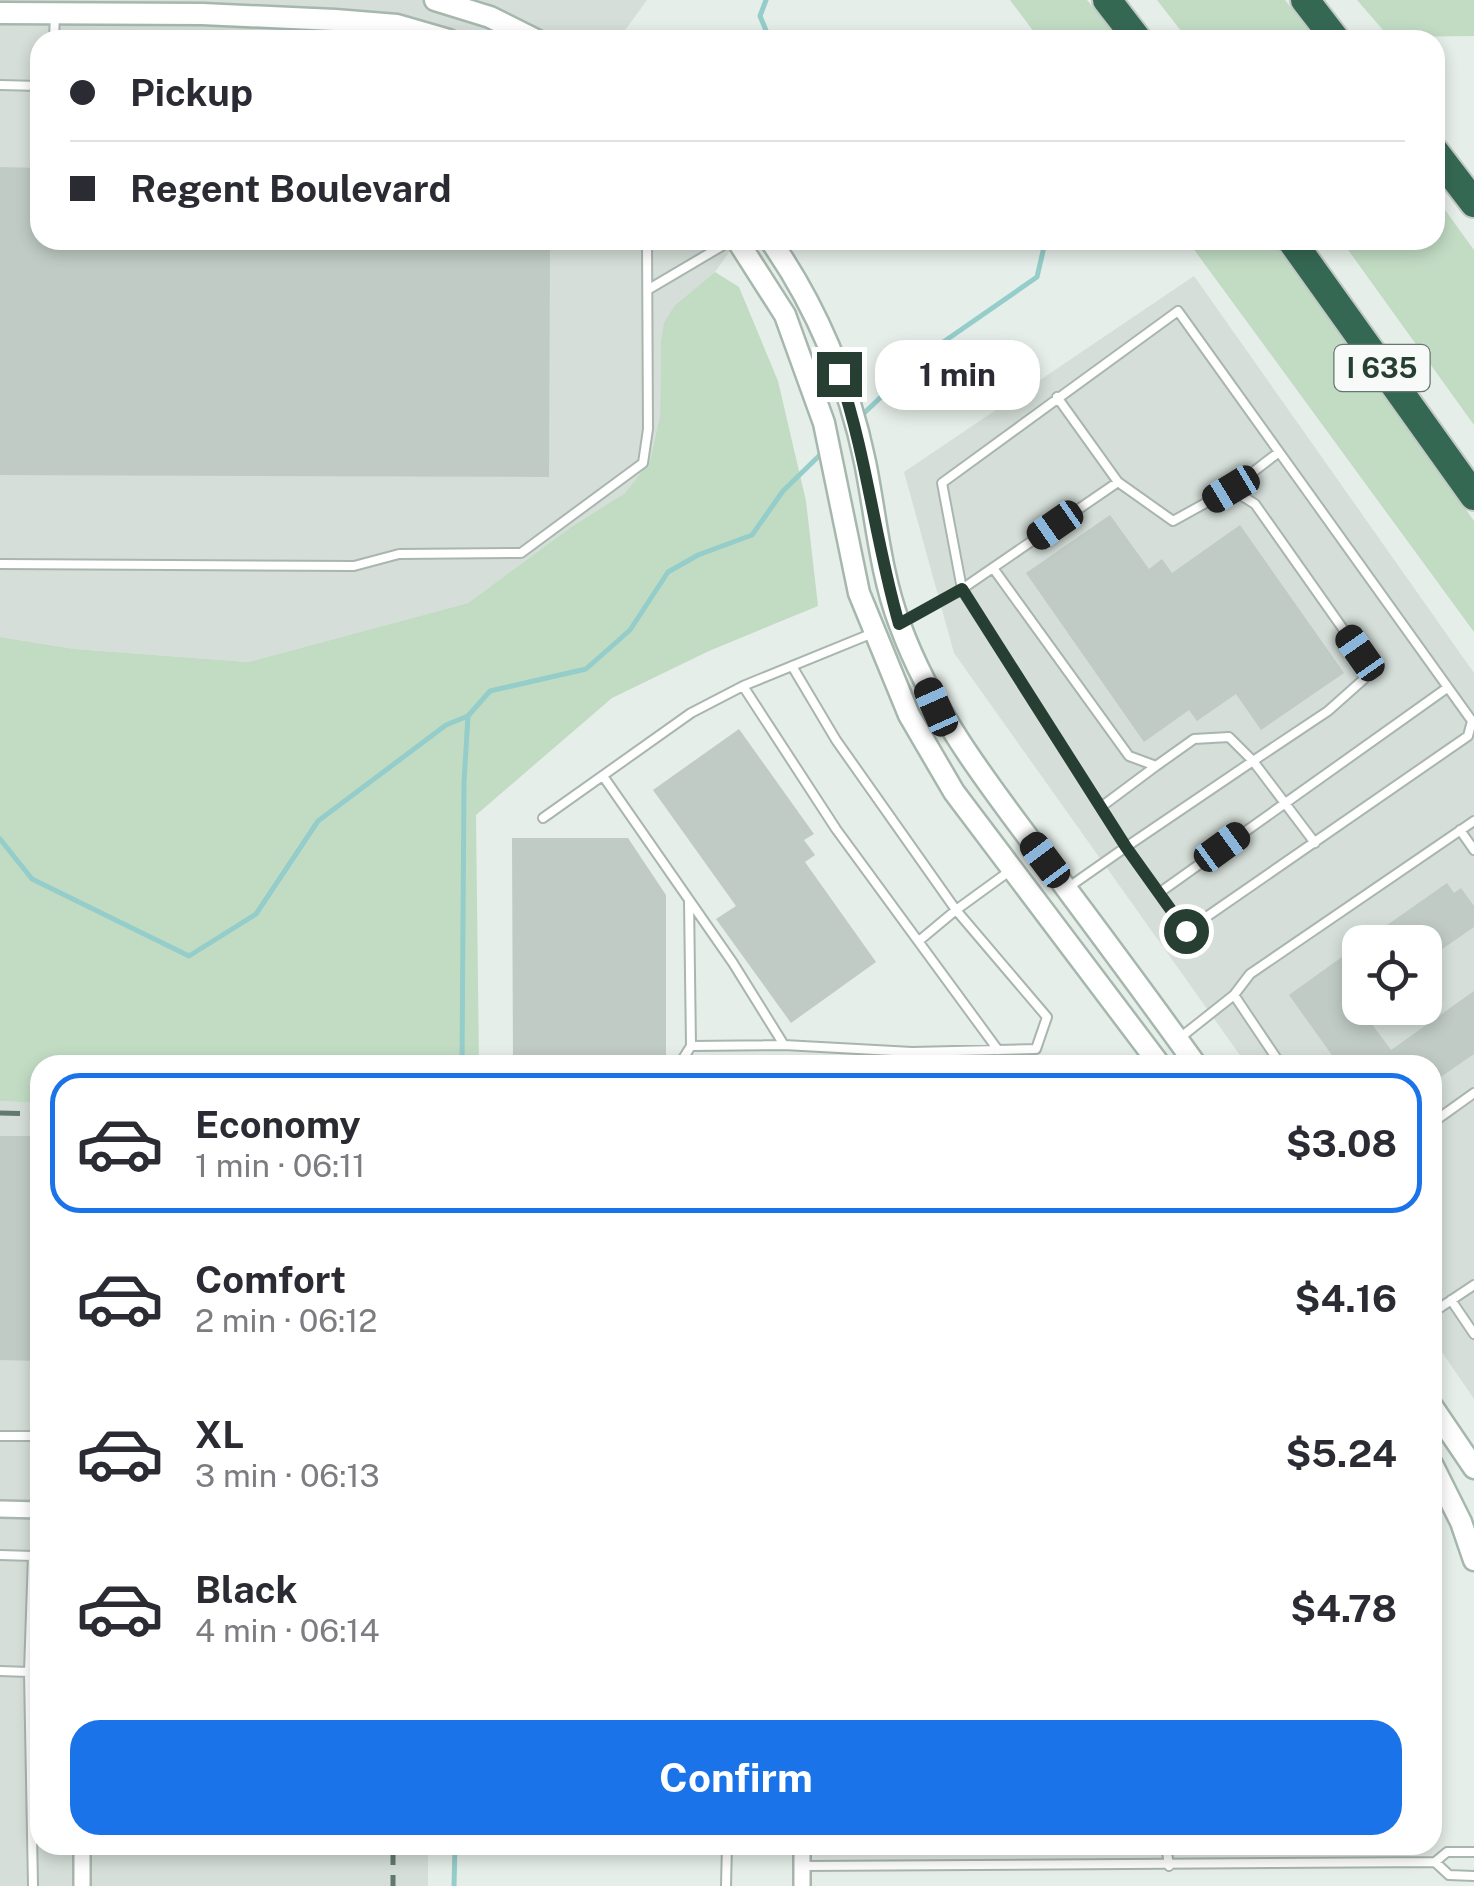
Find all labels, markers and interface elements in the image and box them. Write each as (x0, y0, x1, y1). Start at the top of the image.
text: Pickup (130, 70, 253, 115)
text: Regent Boulevard (130, 166, 452, 211)
callout: 1 min (874, 339, 1039, 409)
road number: I 635 (1334, 345, 1430, 391)
route end (817, 352, 862, 397)
text: 1 min (919, 356, 996, 393)
car (1198, 461, 1264, 517)
car (1022, 496, 1088, 554)
car (1331, 620, 1389, 686)
car (910, 673, 962, 741)
car (1189, 817, 1255, 877)
car (1015, 827, 1075, 893)
route start (1164, 909, 1209, 954)
map controls (1342, 925, 1442, 1025)
button: locate (1342, 925, 1442, 1025)
icon: car (75, 1098, 165, 1188)
text: Economy (195, 1102, 361, 1147)
text: $3.08 (1286, 1121, 1397, 1166)
text: 1 min · 06:11 (195, 1147, 365, 1184)
icon: car (75, 1253, 165, 1343)
text: Comfort (195, 1257, 346, 1302)
text: $4.16 (1295, 1276, 1397, 1321)
text: 2 min · 06:12 (195, 1302, 377, 1339)
icon: car (75, 1408, 165, 1498)
text: XL (195, 1412, 244, 1457)
text: $5.24 (1285, 1431, 1397, 1476)
text: 3 min · 06:13 (195, 1457, 380, 1494)
icon: car (75, 1563, 165, 1653)
text: Black (195, 1567, 298, 1612)
text: $4.78 (1290, 1586, 1397, 1631)
text: 4 min · 06:14 (195, 1612, 380, 1649)
button: Confirm (70, 1720, 1402, 1835)

